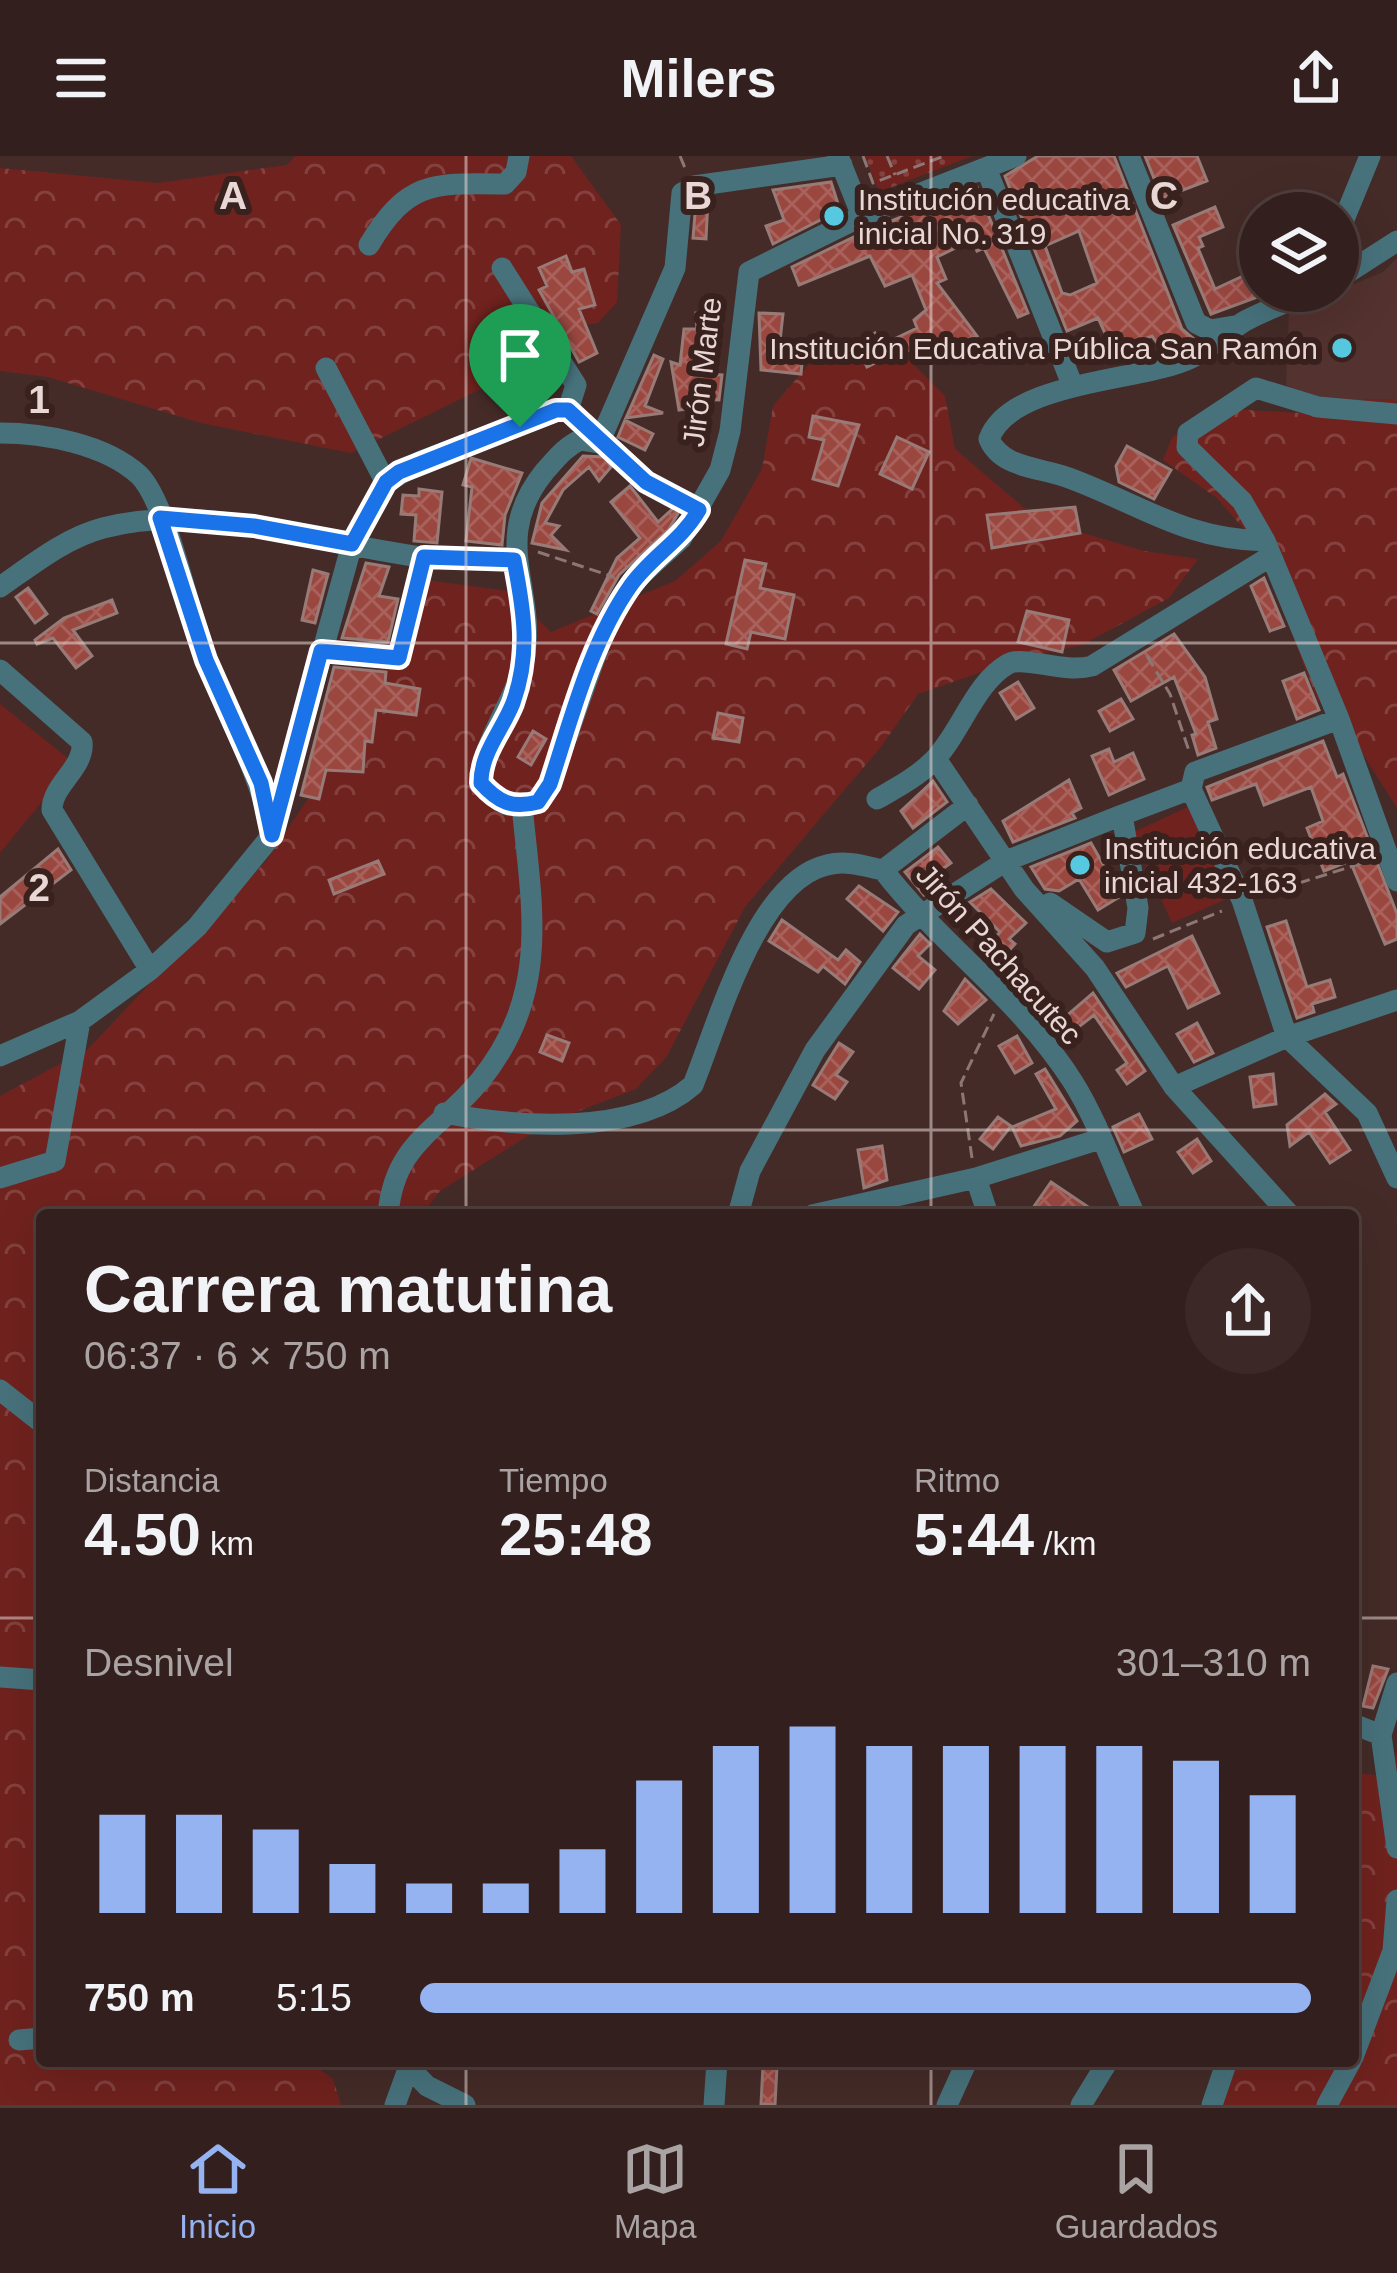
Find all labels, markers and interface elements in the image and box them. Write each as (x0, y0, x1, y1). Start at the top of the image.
icon: menu (48, 45, 114, 111)
icon: share (1283, 45, 1349, 111)
text: Milers (620, 48, 777, 108)
text: A (219, 174, 247, 217)
text: B (684, 174, 712, 217)
text: C (1150, 174, 1178, 217)
place label: Institución educativa inicial No. 319 (858, 183, 1130, 250)
map controls (1239, 192, 1359, 312)
button: layers (1239, 192, 1359, 312)
marker: Institución educativa inicial No. 319 (821, 203, 847, 229)
street label: Jirón Marte (676, 296, 728, 448)
pin (469, 304, 571, 427)
icon: arrive (487, 322, 553, 388)
place label: Institución Educativa Pública San Ramón (769, 332, 1318, 365)
marker: Institución Educativa Pública San Ramón (1329, 335, 1355, 361)
text: 1 (28, 378, 50, 421)
place label: Institución educativa inicial 432-163 (1104, 832, 1376, 899)
marker: Institución educativa inicial 432-163 (1067, 852, 1093, 878)
street label: Jirón Pachacutec (910, 857, 1088, 1051)
text: 2 (28, 866, 50, 909)
button: share (1185, 1248, 1311, 1374)
text: Carrera matutina (84, 1252, 612, 1326)
text: 06:37 · 6 × 750 m (84, 1334, 391, 1377)
text: Distancia (84, 1462, 220, 1499)
text: Tiempo (499, 1462, 608, 1499)
text: Ritmo (914, 1462, 1000, 1499)
text: 4.50 (84, 1501, 201, 1568)
text: 25:48 (499, 1501, 652, 1568)
text: 5:44 (914, 1501, 1034, 1568)
text: km (201, 1525, 254, 1562)
text: /km (1034, 1525, 1096, 1562)
text: Desnivel (84, 1641, 234, 1684)
text: 301–310 m (1116, 1641, 1311, 1684)
text: 750 m (84, 1976, 195, 2019)
text: 5:15 (276, 1976, 352, 2019)
tab: Inicio (179, 2136, 256, 2246)
tab: Mapa (614, 2136, 697, 2246)
tab: Guardados (1055, 2136, 1218, 2246)

